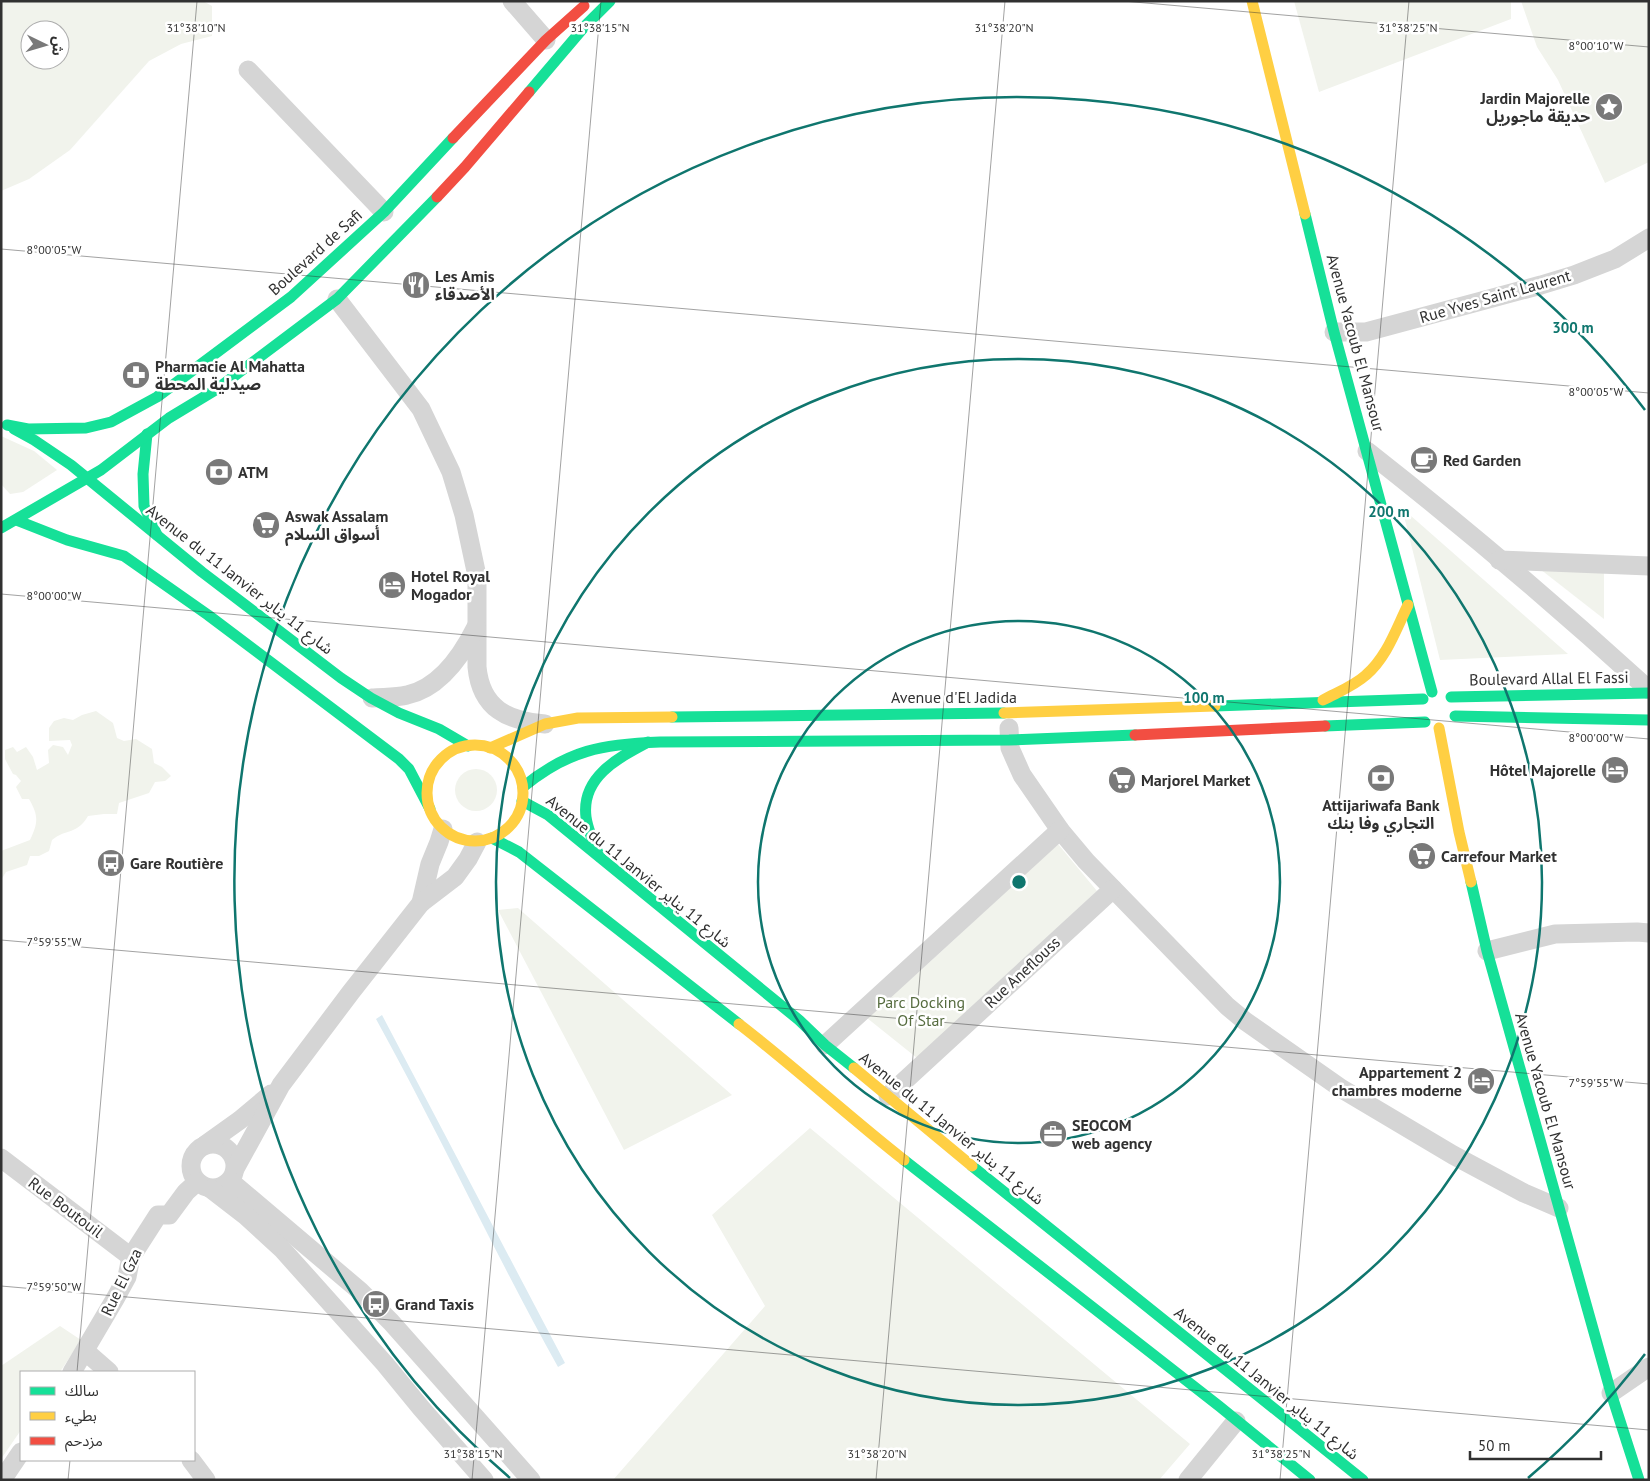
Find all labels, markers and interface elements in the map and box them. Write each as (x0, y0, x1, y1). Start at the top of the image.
north arrow (20, 20, 70, 70)
text: 31°38'10"N (166, 20, 226, 35)
text: 31°38'15"N (570, 20, 630, 35)
text: 31°38'20"N (974, 20, 1034, 35)
text: 31°38'25"N (1378, 20, 1438, 35)
text: ش (48, 36, 68, 56)
text: 8°00'10"W (1569, 38, 1623, 53)
place label: Jardin Majorelle حديقة ماجوريل (1480, 88, 1590, 126)
place icon: Jardin Majorelle حديقة ماجوريل (1594, 92, 1624, 122)
street label: Boulevard de Safi (264, 205, 366, 299)
text: 8°00'05"W (27, 242, 81, 257)
street label: Avenue Yacoub El Mansour (1323, 252, 1389, 434)
street label: Rue Yves Saint Laurent (1417, 265, 1573, 327)
place label: Les Amis الأصدقاء (435, 266, 495, 304)
restaurant icon: Les Amis الأصدقاء (401, 270, 431, 300)
text: 300 m (1552, 318, 1594, 337)
place label: Pharmacie Al Mahatta صيدلية المحطة (155, 356, 305, 394)
pharmacy icon: Pharmacie Al Mahatta صيدلية المحطة (121, 360, 151, 390)
text: 8°00'05"W (1569, 384, 1623, 399)
cafe icon: Red Garden (1409, 445, 1439, 475)
place label: Red Garden (1443, 450, 1521, 470)
bank icon: ATM (204, 457, 234, 487)
place label: ATM (238, 462, 268, 482)
street label: Avenue du 11 Janvier شارع 11 يناير (141, 500, 338, 661)
text: 200 m (1368, 502, 1410, 521)
place label: Aswak Assalam أسواق السلام (285, 506, 388, 546)
supermarket icon: Aswak Assalam أسواق السلام (251, 510, 281, 540)
place label: Hotel Royal Mogador (411, 566, 490, 604)
hotel icon: Hotel Royal Mogador (377, 570, 407, 600)
text: 8°00'00"W (27, 588, 81, 603)
street label: Boulevard Allal El Fassi (1469, 667, 1629, 689)
street label: Avenue d'El Jadida (891, 687, 1017, 707)
text: 100 m (1183, 688, 1225, 707)
text: 8°00'00"W (1569, 730, 1623, 745)
hotel icon: Hôtel Majorelle (1600, 755, 1630, 785)
place label: Hôtel Majorelle (1490, 760, 1596, 780)
bank icon: Attijariwafa Bank التجاري وفا بنك (1366, 763, 1396, 793)
supermarket icon: Marjorel Market (1107, 765, 1137, 795)
place label: Marjorel Market (1141, 770, 1251, 790)
street label: Avenue du 11 Janvier شارع 11 يناير (541, 790, 735, 954)
place label: Attijariwafa Bank التجاري وفا بنك (1322, 795, 1440, 837)
supermarket icon: Carrefour Market (1407, 841, 1437, 871)
place label: Carrefour Market (1441, 846, 1557, 866)
bus stop icon: Gare Routière (96, 848, 126, 878)
place label: Gare Routière (130, 853, 223, 873)
centre of rings (1010, 873, 1028, 891)
street label: Rue Aneflouss (980, 932, 1064, 1012)
text: 7°59'55"W (27, 934, 81, 949)
park label: Parc Docking Of Star (877, 992, 965, 1030)
street label: Avenue Yacoub El Mansour (1511, 1010, 1581, 1192)
street label: Avenue du 11 Janvier شارع 11 يناير (854, 1047, 1048, 1211)
place label: Appartement 2 chambres moderne (1332, 1062, 1462, 1100)
hotel icon: Appartement 2 chambres moderne (1466, 1066, 1496, 1096)
text: 7°59'55"W (1569, 1075, 1623, 1090)
place label: SEOCOM web agency (1071, 1115, 1152, 1153)
office icon: SEOCOM web agency (1038, 1119, 1068, 1149)
street label: Rue Boutouil (25, 1172, 108, 1242)
street label: Rue El Gza (96, 1245, 146, 1319)
text: 7°59'50"W (27, 1279, 81, 1294)
bus stop icon: Grand Taxis (361, 1289, 391, 1319)
place label: Grand Taxis (395, 1294, 474, 1314)
street label: Avenue du 11 Janvier شارع 11 يناير (1169, 1302, 1363, 1466)
legend (20, 1371, 195, 1461)
text: سالك (65, 1381, 99, 1400)
text: بطيء (65, 1406, 97, 1427)
scale bar (1470, 1428, 1601, 1460)
text: مزدحم (65, 1431, 103, 1452)
text: 50 m (1478, 1436, 1511, 1455)
text: 31°38'15"N (443, 1446, 503, 1461)
text: 31°38'20"N (847, 1446, 907, 1461)
text: 31°38'25"N (1251, 1446, 1311, 1461)

